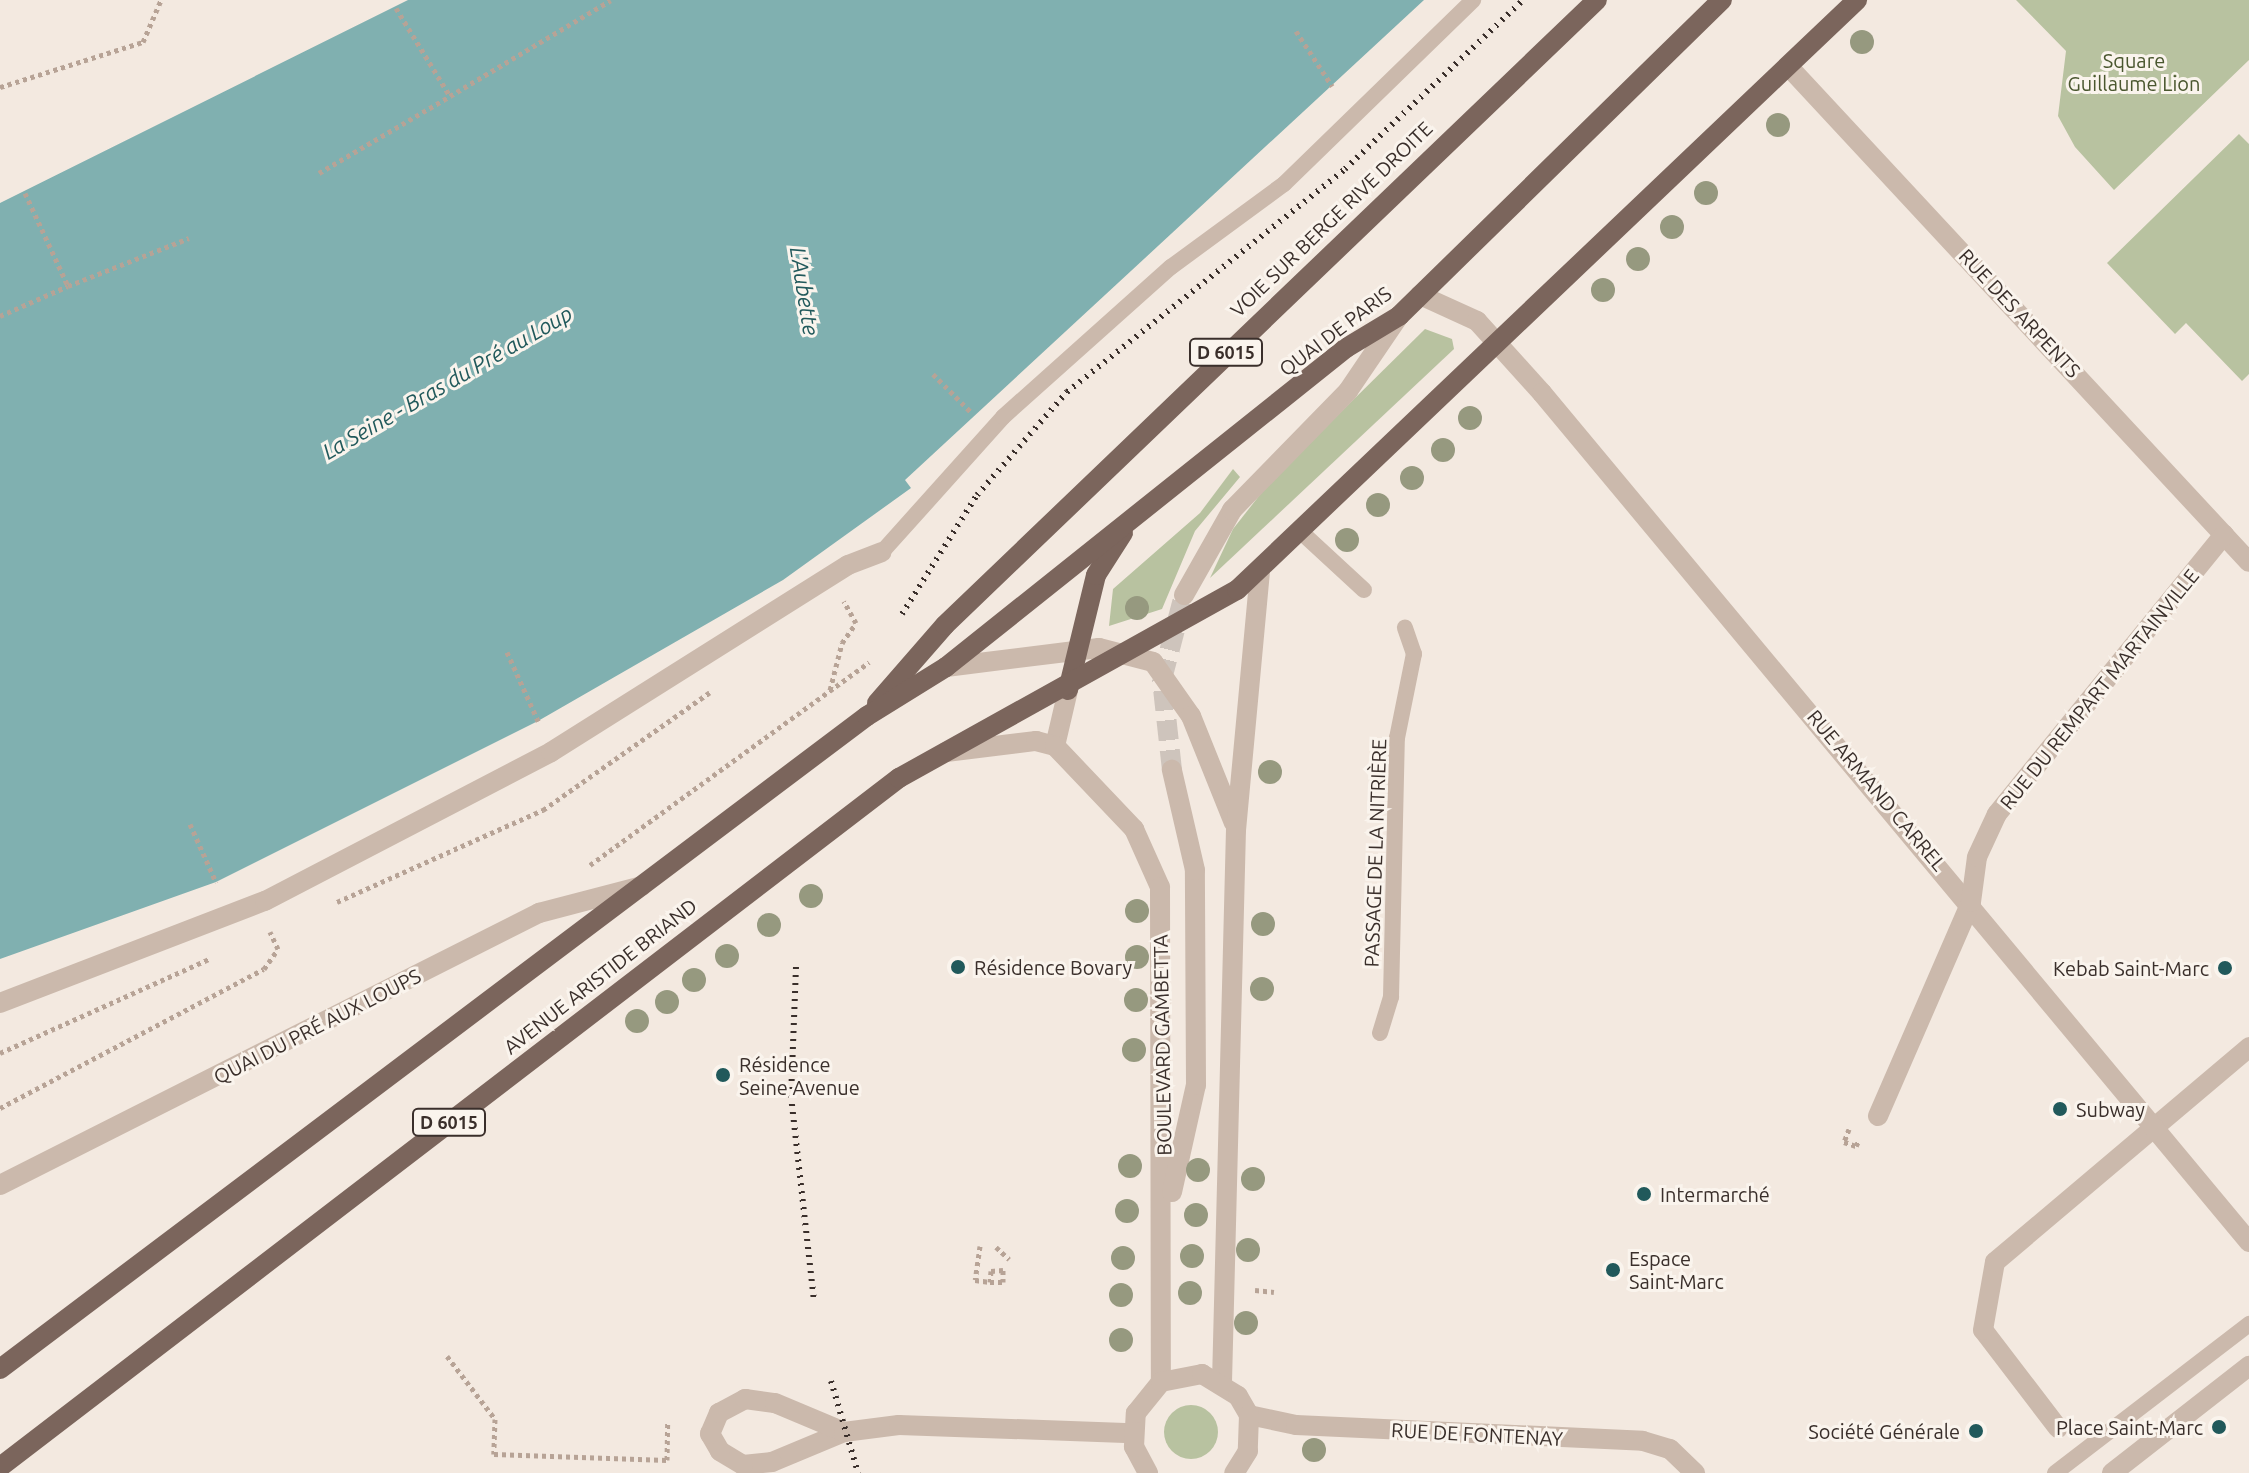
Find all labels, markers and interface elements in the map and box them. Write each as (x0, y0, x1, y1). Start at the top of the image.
park label: Square Guillaume Lion (2068, 48, 2200, 95)
street label: VOIE SUR BERGE RIVE DROITE (1225, 116, 1437, 322)
street label: RUE DES ARPENTS (1954, 244, 2086, 382)
water label: L'Aubette (785, 245, 825, 337)
street label: QUAI DE PARIS (1274, 281, 1396, 381)
water label: La Seine - Bras du Pré au Loup (318, 300, 576, 464)
road number: D 6015 (1188, 338, 1264, 366)
street label: RUE DU REMPART MARTAINVILLE (1995, 564, 2203, 814)
street label: RUE ARMAND CARREL (1803, 705, 1951, 875)
street label: PASSAGE DE LA NITRIÈRE (1359, 738, 1391, 968)
street label: AVENUE ARISTIDE BRIAND (499, 893, 701, 1059)
street label: BOULEVARD GAMBETTA (1148, 934, 1176, 1156)
place label: Résidence Bovary (974, 955, 1132, 979)
place label: Kebab Saint-Marc (2053, 956, 2209, 980)
marker: Résidence Bovary (949, 958, 967, 976)
marker: Kebab Saint-Marc (2216, 959, 2234, 977)
street label: QUAI DU PRÉ AUX LOUPS (209, 963, 425, 1089)
place label: Résidence Seine Avenue (739, 1052, 860, 1099)
marker: Résidence Seine Avenue (714, 1066, 732, 1084)
place label: Subway (2076, 1097, 2145, 1121)
marker: Subway (2051, 1100, 2069, 1118)
road number: D 6015 (411, 1108, 487, 1136)
place label: Intermarché (1660, 1182, 1770, 1206)
marker: Intermarché (1635, 1185, 1653, 1203)
place label: Espace Saint-Marc (1629, 1246, 1724, 1293)
marker: Espace Saint-Marc (1604, 1261, 1622, 1279)
place label: Place Saint-Marc (2056, 1415, 2203, 1439)
street label: RUE DE FONTENAY (1391, 1418, 1563, 1450)
marker: Place Saint-Marc (2210, 1418, 2228, 1436)
place label: Société Générale (1808, 1419, 1960, 1443)
marker: Société Générale (1967, 1422, 1985, 1440)

